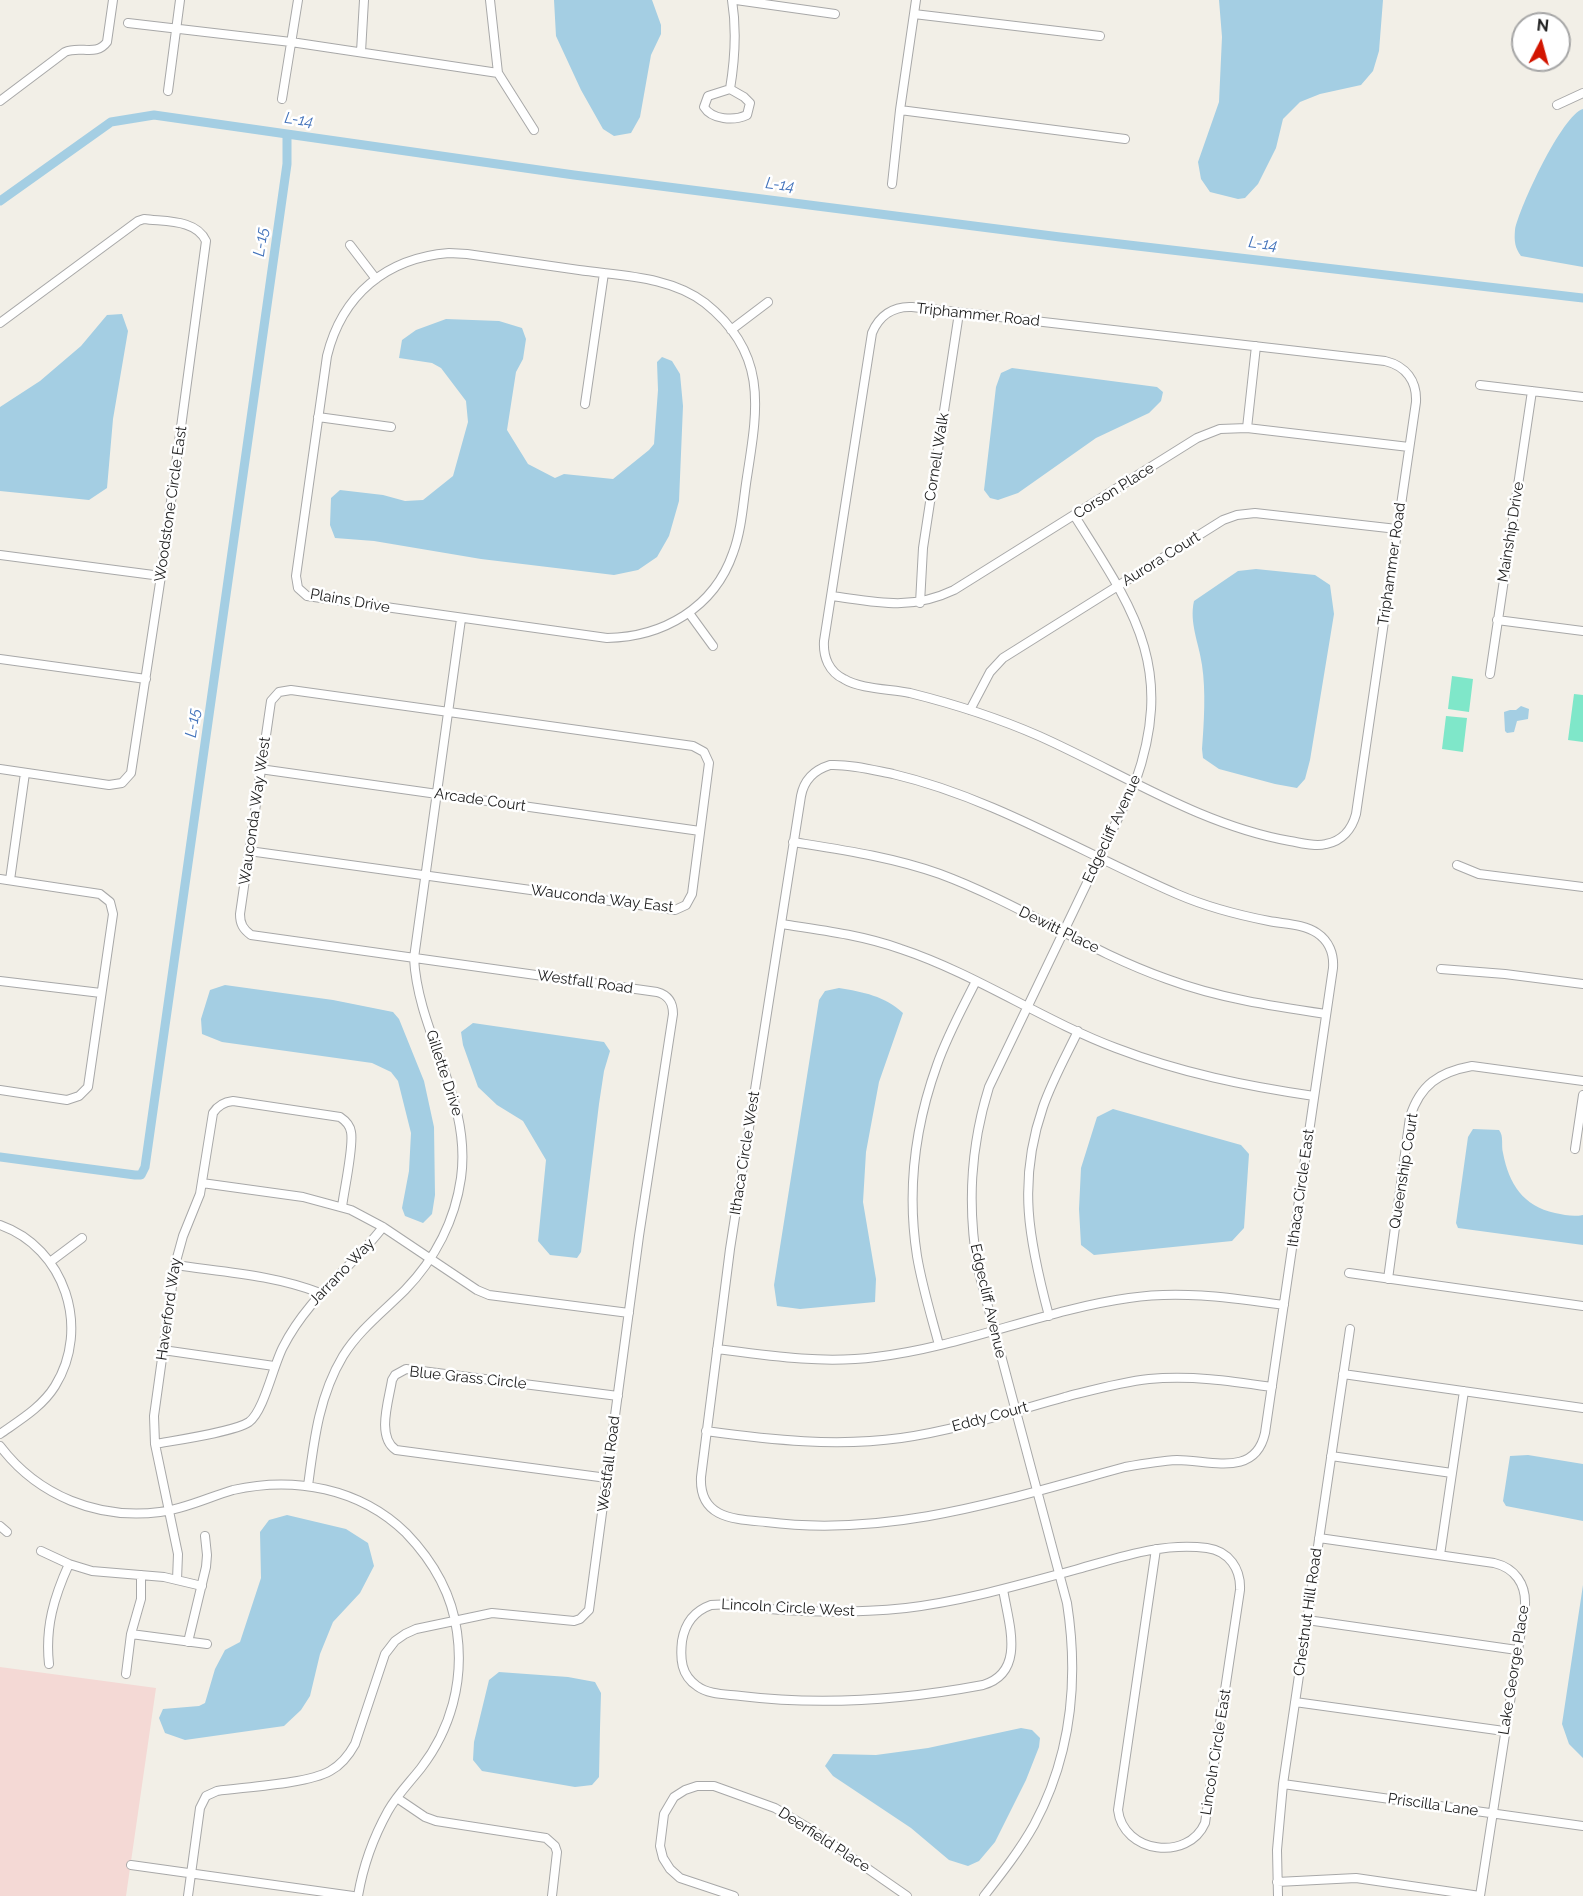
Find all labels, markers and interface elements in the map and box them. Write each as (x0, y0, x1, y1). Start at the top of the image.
north arrow (1511, 12, 1571, 72)
text: N (1536, 16, 1550, 36)
water label: L-14 (283, 108, 315, 132)
water label: L-14 (764, 174, 796, 196)
water label: L-15 (249, 226, 273, 258)
water label: L-14 (1247, 233, 1279, 255)
street label: Triphammer Road (915, 300, 1041, 330)
street label: Cornell Walk (921, 412, 953, 502)
street label: Woodstone Circle East (151, 425, 191, 583)
street label: Corson Place (1070, 459, 1158, 523)
street label: Mainship Drive (1494, 481, 1528, 583)
street label: Triphammer Road (1374, 501, 1410, 627)
street label: Aurora Court (1119, 528, 1203, 590)
street label: Plains Drive (309, 585, 391, 617)
water label: L-15 (181, 707, 205, 739)
street label: Wauconda Way West (236, 736, 274, 886)
street label: Edgecliff Avenue (1079, 772, 1145, 886)
street label: Arcade Court (433, 785, 527, 815)
street label: Wauconda Way East (530, 881, 674, 917)
street label: Dewitt Place (1016, 903, 1102, 957)
street label: Westfall Road (536, 966, 634, 998)
street label: Gillette Drive (422, 1028, 466, 1118)
street label: Ithaca Circle West (726, 1090, 764, 1216)
street label: Queenship Court (1386, 1112, 1422, 1230)
street label: Ithaca Circle East (1284, 1128, 1318, 1248)
street label: Jarrano Way (306, 1235, 378, 1309)
street label: Edgecliff Avenue (966, 1242, 1010, 1360)
street label: Haverford Way (153, 1256, 185, 1362)
street label: Blue Grass Circle (408, 1363, 528, 1393)
street label: Eddy Court (950, 1398, 1030, 1436)
street label: Westfall Road (594, 1415, 624, 1513)
street label: Chestnut Hill Road (1290, 1547, 1326, 1677)
street label: Lincoln Circle West (721, 1596, 855, 1620)
street label: Lake George Place (1495, 1604, 1533, 1736)
street label: Lincoln Circle East (1197, 1688, 1235, 1816)
street label: Priscilla Lane (1387, 1790, 1479, 1820)
street label: Deerfield Place (775, 1804, 873, 1876)

